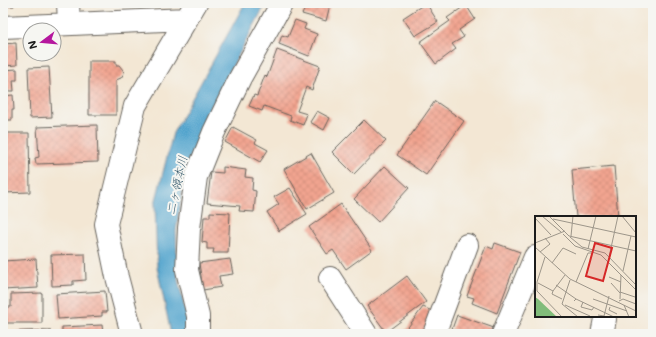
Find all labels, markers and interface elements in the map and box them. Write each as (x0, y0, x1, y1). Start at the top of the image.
north arrow (22, 22, 62, 62)
text: N (24, 39, 40, 51)
water label: 二ヶ領本川 (162, 154, 190, 216)
inset map (535, 216, 636, 317)

